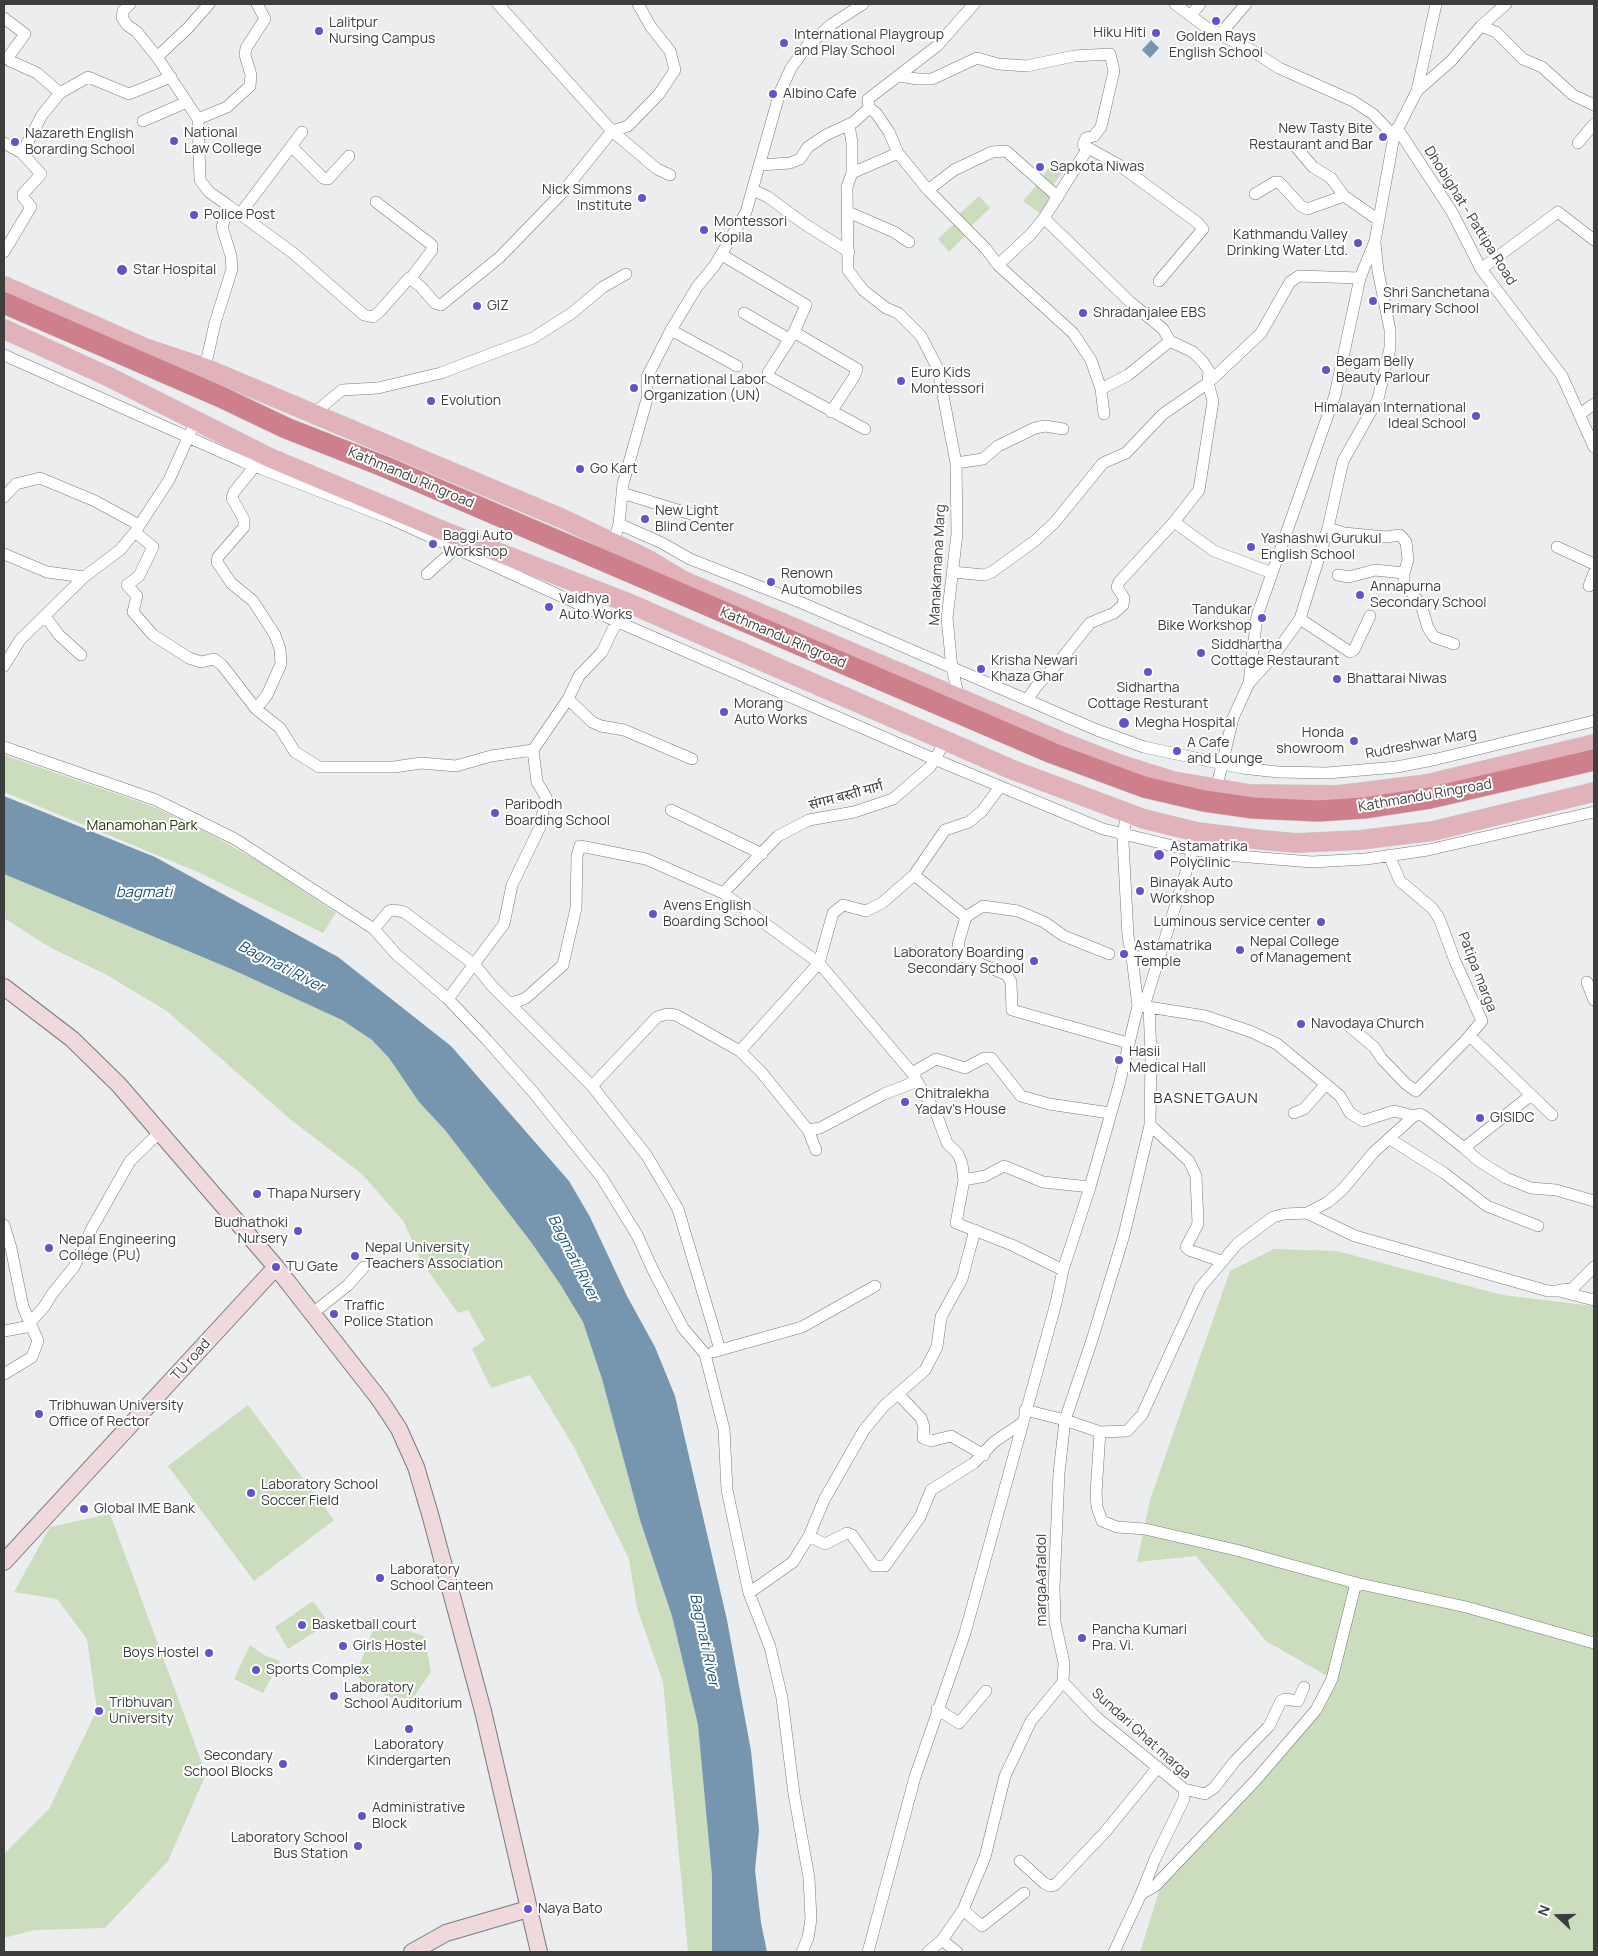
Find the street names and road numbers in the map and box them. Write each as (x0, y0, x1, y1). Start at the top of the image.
street label: Dhobighat - Pattipa Road (1420, 143, 1520, 289)
street label: Kathmandu Ringroad (345, 444, 477, 512)
street label: Manakamana Marg (926, 504, 950, 626)
street label: Kathmandu Ringroad (717, 604, 849, 672)
street label: Rudreshwar Marg (1364, 725, 1478, 763)
street label: Kathmandu Ringroad (1357, 776, 1493, 816)
street label: संगम बस्ती मार्ग (807, 778, 885, 814)
street label: Patipa marga (1454, 930, 1500, 1014)
street label: TU road (168, 1336, 214, 1384)
street label: margaAafaldol (1034, 1534, 1050, 1626)
street label: Sundari Ghat marga (1088, 1685, 1194, 1783)

